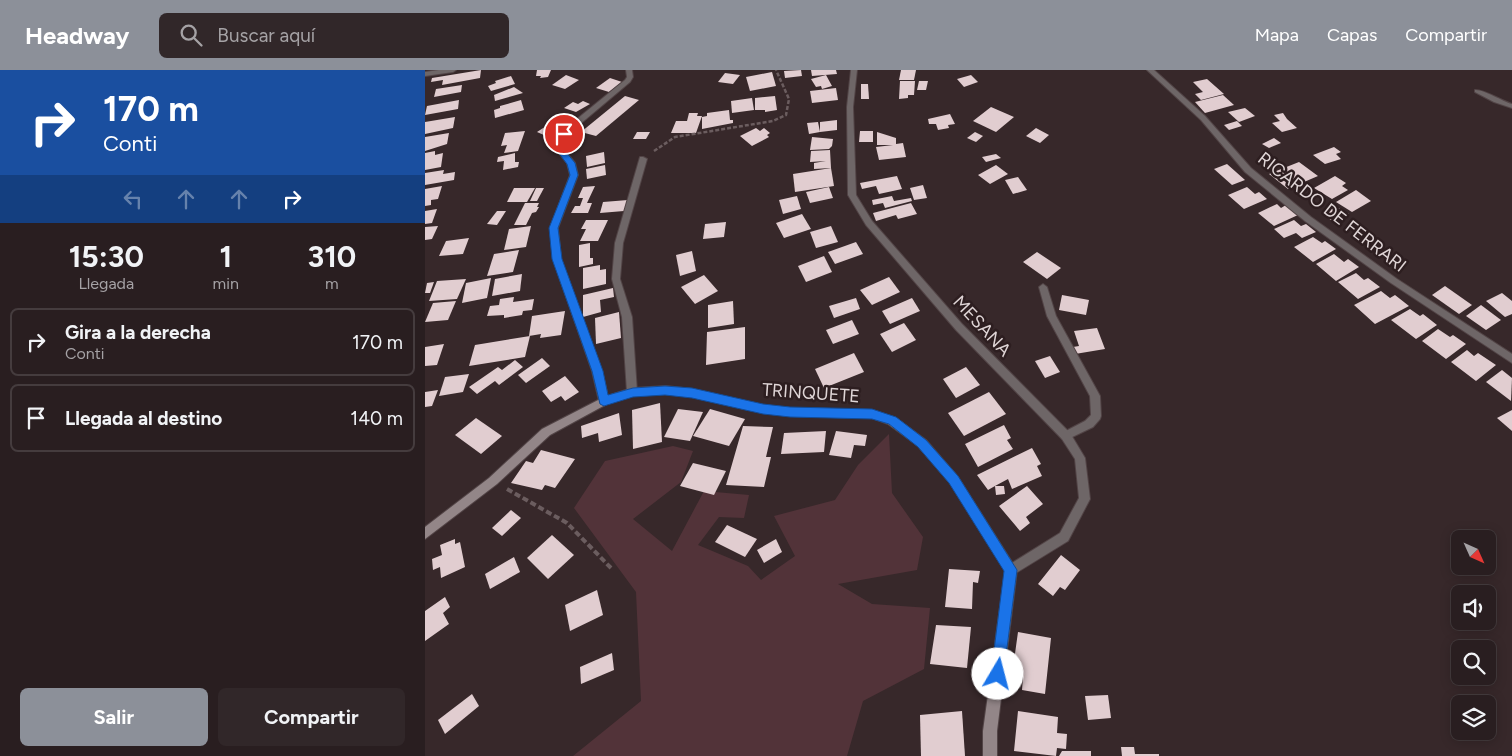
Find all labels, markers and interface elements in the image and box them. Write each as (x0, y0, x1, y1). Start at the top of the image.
search box (159, 13, 509, 58)
text: Headway (25, 21, 129, 50)
icon: search (177, 21, 205, 49)
text: Buscar aquí (217, 24, 315, 47)
text: Mapa (1255, 24, 1299, 46)
text: Capas (1327, 24, 1377, 46)
text: Compartir (1405, 24, 1487, 46)
text: 170 m (103, 88, 199, 130)
icon: right (20, 90, 85, 155)
pin (543, 113, 585, 155)
icon: arrive (550, 120, 578, 148)
text: Conti (103, 130, 157, 157)
street label: RICARDO DE FERRARI (1253, 147, 1411, 277)
icon: left (119, 185, 147, 213)
icon: ahead (172, 185, 200, 213)
icon: ahead (225, 185, 253, 213)
icon: right (278, 185, 306, 213)
text: 15:30 (69, 238, 144, 275)
text: 1 (219, 238, 232, 275)
text: 310 (308, 238, 356, 275)
text: Llegada (78, 274, 134, 293)
text: min (213, 274, 239, 293)
text: m (325, 274, 339, 293)
street label: MESANA (948, 291, 1016, 361)
text: Gira a la derecha (65, 321, 211, 344)
icon: right (22, 328, 50, 356)
text: 170 m (352, 331, 403, 354)
text: Conti (65, 344, 105, 363)
street label: TRINQUETE (761, 379, 861, 407)
icon: arrive (22, 404, 50, 432)
text: Llegada al destino (65, 407, 222, 430)
text: 140 m (350, 407, 403, 430)
north arrow (1451, 530, 1496, 575)
map controls (1451, 530, 1496, 740)
button: sound (1451, 585, 1496, 630)
button: search (1451, 640, 1496, 685)
position arrow (971, 647, 1023, 699)
button: Salir (20, 688, 208, 746)
button: Compartir (218, 688, 405, 746)
button: layers (1451, 695, 1496, 740)

